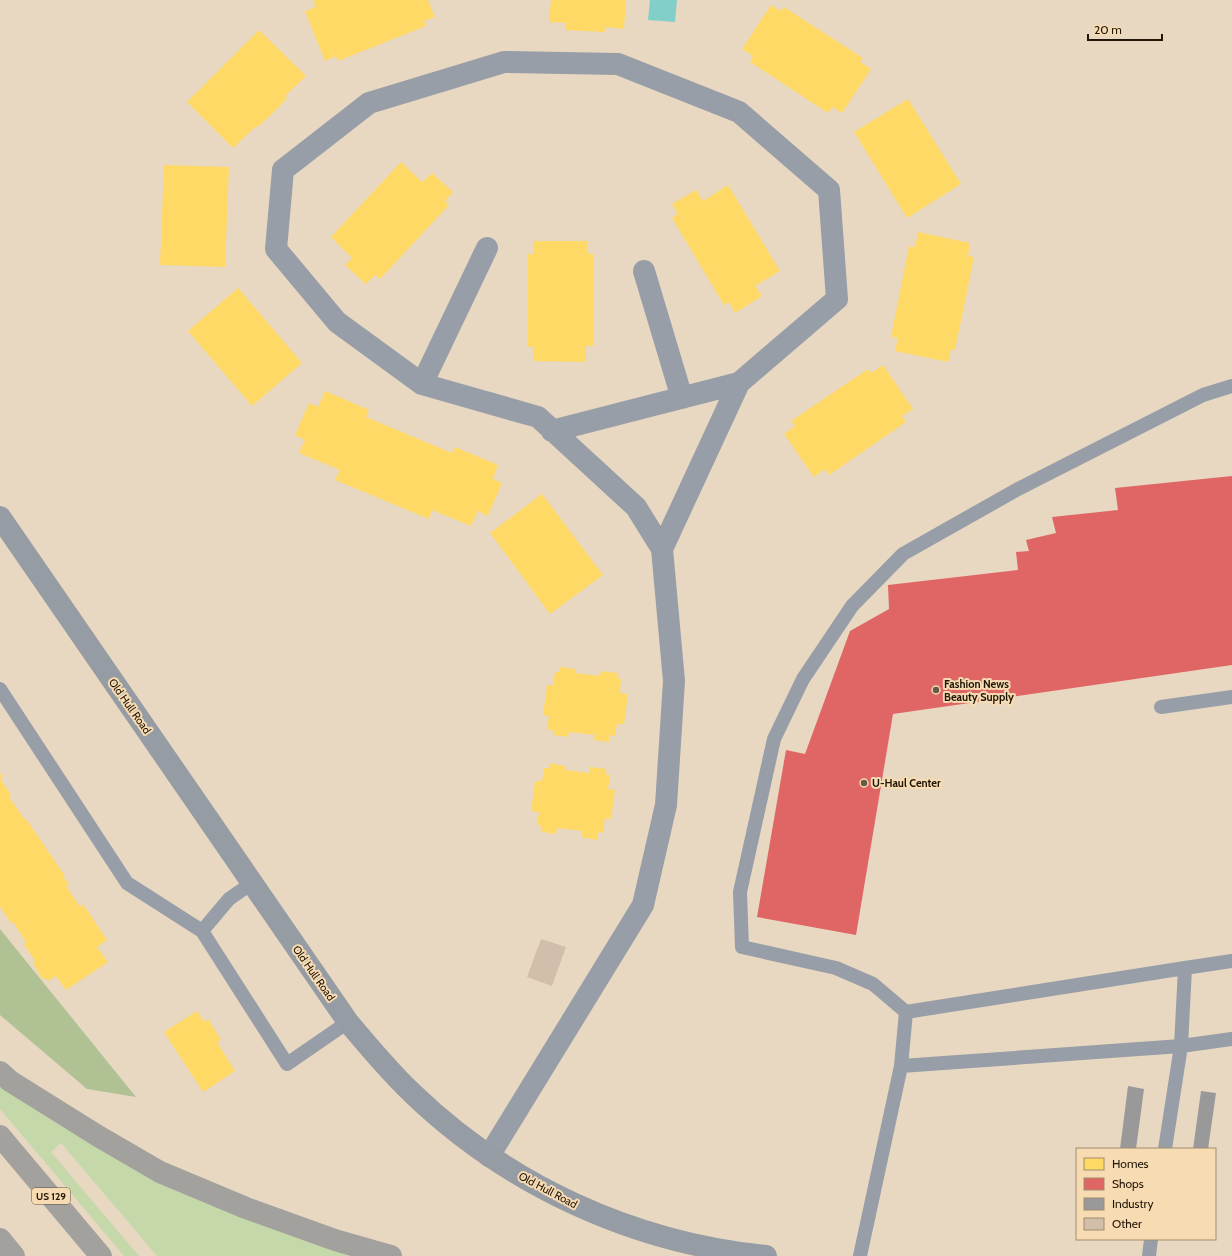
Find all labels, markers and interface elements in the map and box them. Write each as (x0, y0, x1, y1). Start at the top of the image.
scale bar (1088, 16, 1162, 42)
text: 20 m (1094, 22, 1122, 37)
street label: Old Hull Road (106, 676, 154, 736)
place label: Fashion News Beauty Supply (944, 677, 1014, 704)
marker: Fashion News Beauty Supply (931, 685, 941, 695)
place label: U-Haul Center (872, 776, 941, 790)
marker: U-Haul Center (859, 778, 869, 788)
street label: Old Hull Road (290, 943, 338, 1003)
legend (1076, 1148, 1216, 1240)
text: Homes (1112, 1156, 1149, 1171)
street label: Old Hull Road (516, 1169, 580, 1211)
text: Shops (1112, 1176, 1144, 1191)
road number: US 129 (32, 1188, 70, 1204)
text: Industry (1112, 1196, 1153, 1211)
text: Other (1112, 1216, 1142, 1231)

